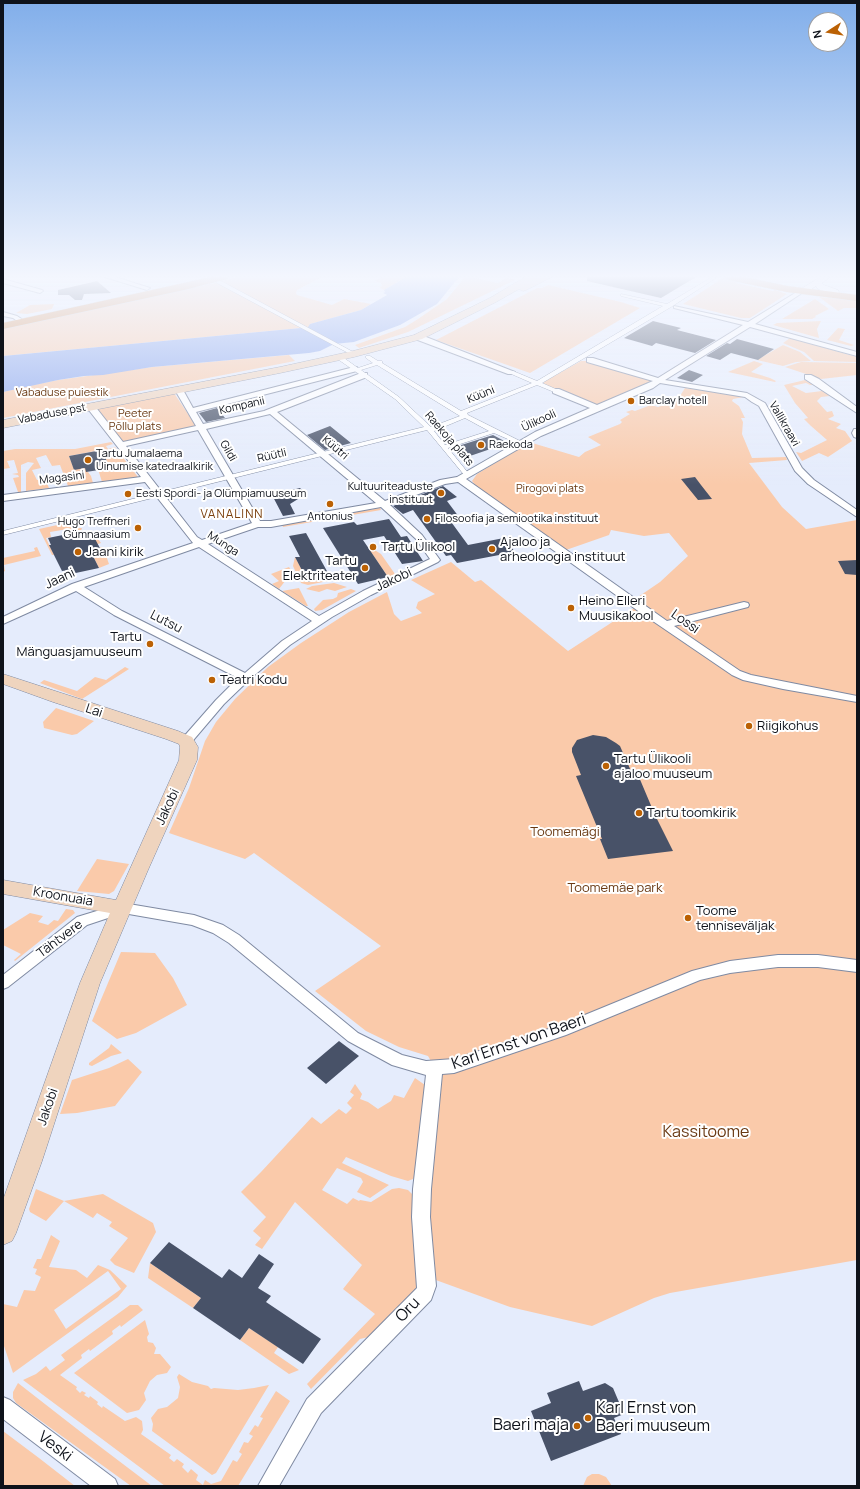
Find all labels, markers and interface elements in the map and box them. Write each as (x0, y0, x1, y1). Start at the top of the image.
north arrow (808, 12, 848, 52)
text: N (809, 29, 825, 40)
street label: Küüni (465, 384, 497, 406)
park label: Vabaduse puiestik (16, 386, 108, 400)
street label: Kompanii (218, 394, 266, 418)
place label: Barclay hotell (639, 394, 707, 408)
marker: Barclay hotell (626, 396, 636, 406)
street label: Vallikraavi (766, 399, 802, 449)
street label: Vabaduse pst (17, 401, 87, 427)
park label: Peeter Põllu plats (109, 407, 161, 433)
street label: Ülikooli (520, 407, 558, 435)
street label: Raekoja plats (422, 409, 476, 469)
street label: Küütri (319, 433, 351, 463)
street label: Gildi (217, 438, 239, 464)
place label: Raekoda (489, 438, 533, 452)
marker: Raekoda (476, 440, 486, 450)
street label: Rüütli (256, 446, 288, 466)
place label: Tartu Jumalaema Uinumise katedraalkirik (96, 447, 213, 473)
marker: Tartu Jumalaema Uinumise katedraalkirik (83, 455, 93, 465)
street label: Magasini (39, 469, 85, 487)
place label: Kultuuriteaduste instituut (348, 480, 433, 506)
park label: Pirogovi plats (516, 482, 584, 496)
place label: Eesti Spordi- ja Olümpiamuuseum (136, 487, 306, 501)
marker: Kultuuriteaduste instituut (436, 488, 446, 498)
marker: Eesti Spordi- ja Olümpiamuuseum (123, 489, 133, 499)
marker: Antonius (325, 499, 335, 509)
district label: VANALINN (200, 508, 264, 522)
place label: Antonius (307, 510, 353, 524)
place label: Filosoofia ja semiootika instituut (435, 512, 598, 526)
marker: Filosoofia ja semiootika instituut (422, 514, 432, 524)
place label: Hugo Treffneri Gümnaasium (58, 515, 130, 541)
marker: Hugo Treffneri Gümnaasium (133, 523, 143, 533)
street label: Munga (205, 529, 241, 559)
place label: Ajaloo ja arheoloogia instituut (500, 534, 626, 565)
place label: Tartu Ülikool (381, 539, 455, 555)
marker: Tartu Ülikool (368, 542, 378, 552)
place label: Jaani kirik (86, 544, 143, 560)
marker: Ajaloo ja arheoloogia instituut (487, 544, 497, 554)
marker: Jaani kirik (73, 547, 83, 557)
place label: Tartu Elektriteater (283, 553, 357, 584)
marker: Tartu Elektriteater (360, 563, 370, 573)
street label: Jaani (43, 565, 77, 593)
street label: Jakobi (373, 565, 415, 595)
place label: Heino Elleri Muusikakool (579, 593, 654, 624)
marker: Heino Elleri Muusikakool (566, 603, 576, 613)
street label: Lutsu (147, 607, 185, 637)
street label: Lossi (668, 607, 702, 637)
place label: Tartu Mänguasjamuuseum (17, 629, 142, 660)
marker: Tartu Mänguasjamuuseum (145, 639, 155, 649)
place label: Teatri Kodu (220, 672, 287, 688)
marker: Teatri Kodu (207, 675, 217, 685)
street label: Lai (84, 701, 104, 721)
place label: Riigikohus (757, 718, 818, 734)
marker: Riigikohus (744, 721, 754, 731)
place label: Tartu Ülikooli ajaloo muuseum (614, 751, 712, 782)
marker: Tartu Ülikooli ajaloo muuseum (601, 761, 611, 771)
street label: Jakobi (153, 786, 183, 828)
place label: Tartu toomkirik (647, 805, 736, 821)
marker: Tartu toomkirik (634, 808, 644, 818)
park label: Toomemägi (530, 824, 600, 840)
park label: Toomemäe park (568, 880, 662, 896)
street label: Kroonuaia (32, 884, 94, 910)
place label: Toome tenniseväljak (696, 903, 774, 934)
marker: Toome tenniseväljak (683, 913, 693, 923)
street label: Tähtvere (34, 917, 86, 961)
street label: Karl Ernst von Baeri (449, 1010, 589, 1074)
street label: Jakobi (34, 1087, 62, 1127)
park label: Kassitoome (663, 1123, 749, 1143)
street label: Oru (392, 1294, 424, 1326)
place label: Karl Ernst von Baeri muuseum (596, 1399, 710, 1437)
marker: Karl Ernst von Baeri muuseum (583, 1413, 593, 1423)
place label: Baeri maja (493, 1416, 569, 1436)
marker: Baeri maja (572, 1421, 582, 1431)
street label: Veski (34, 1428, 76, 1466)

